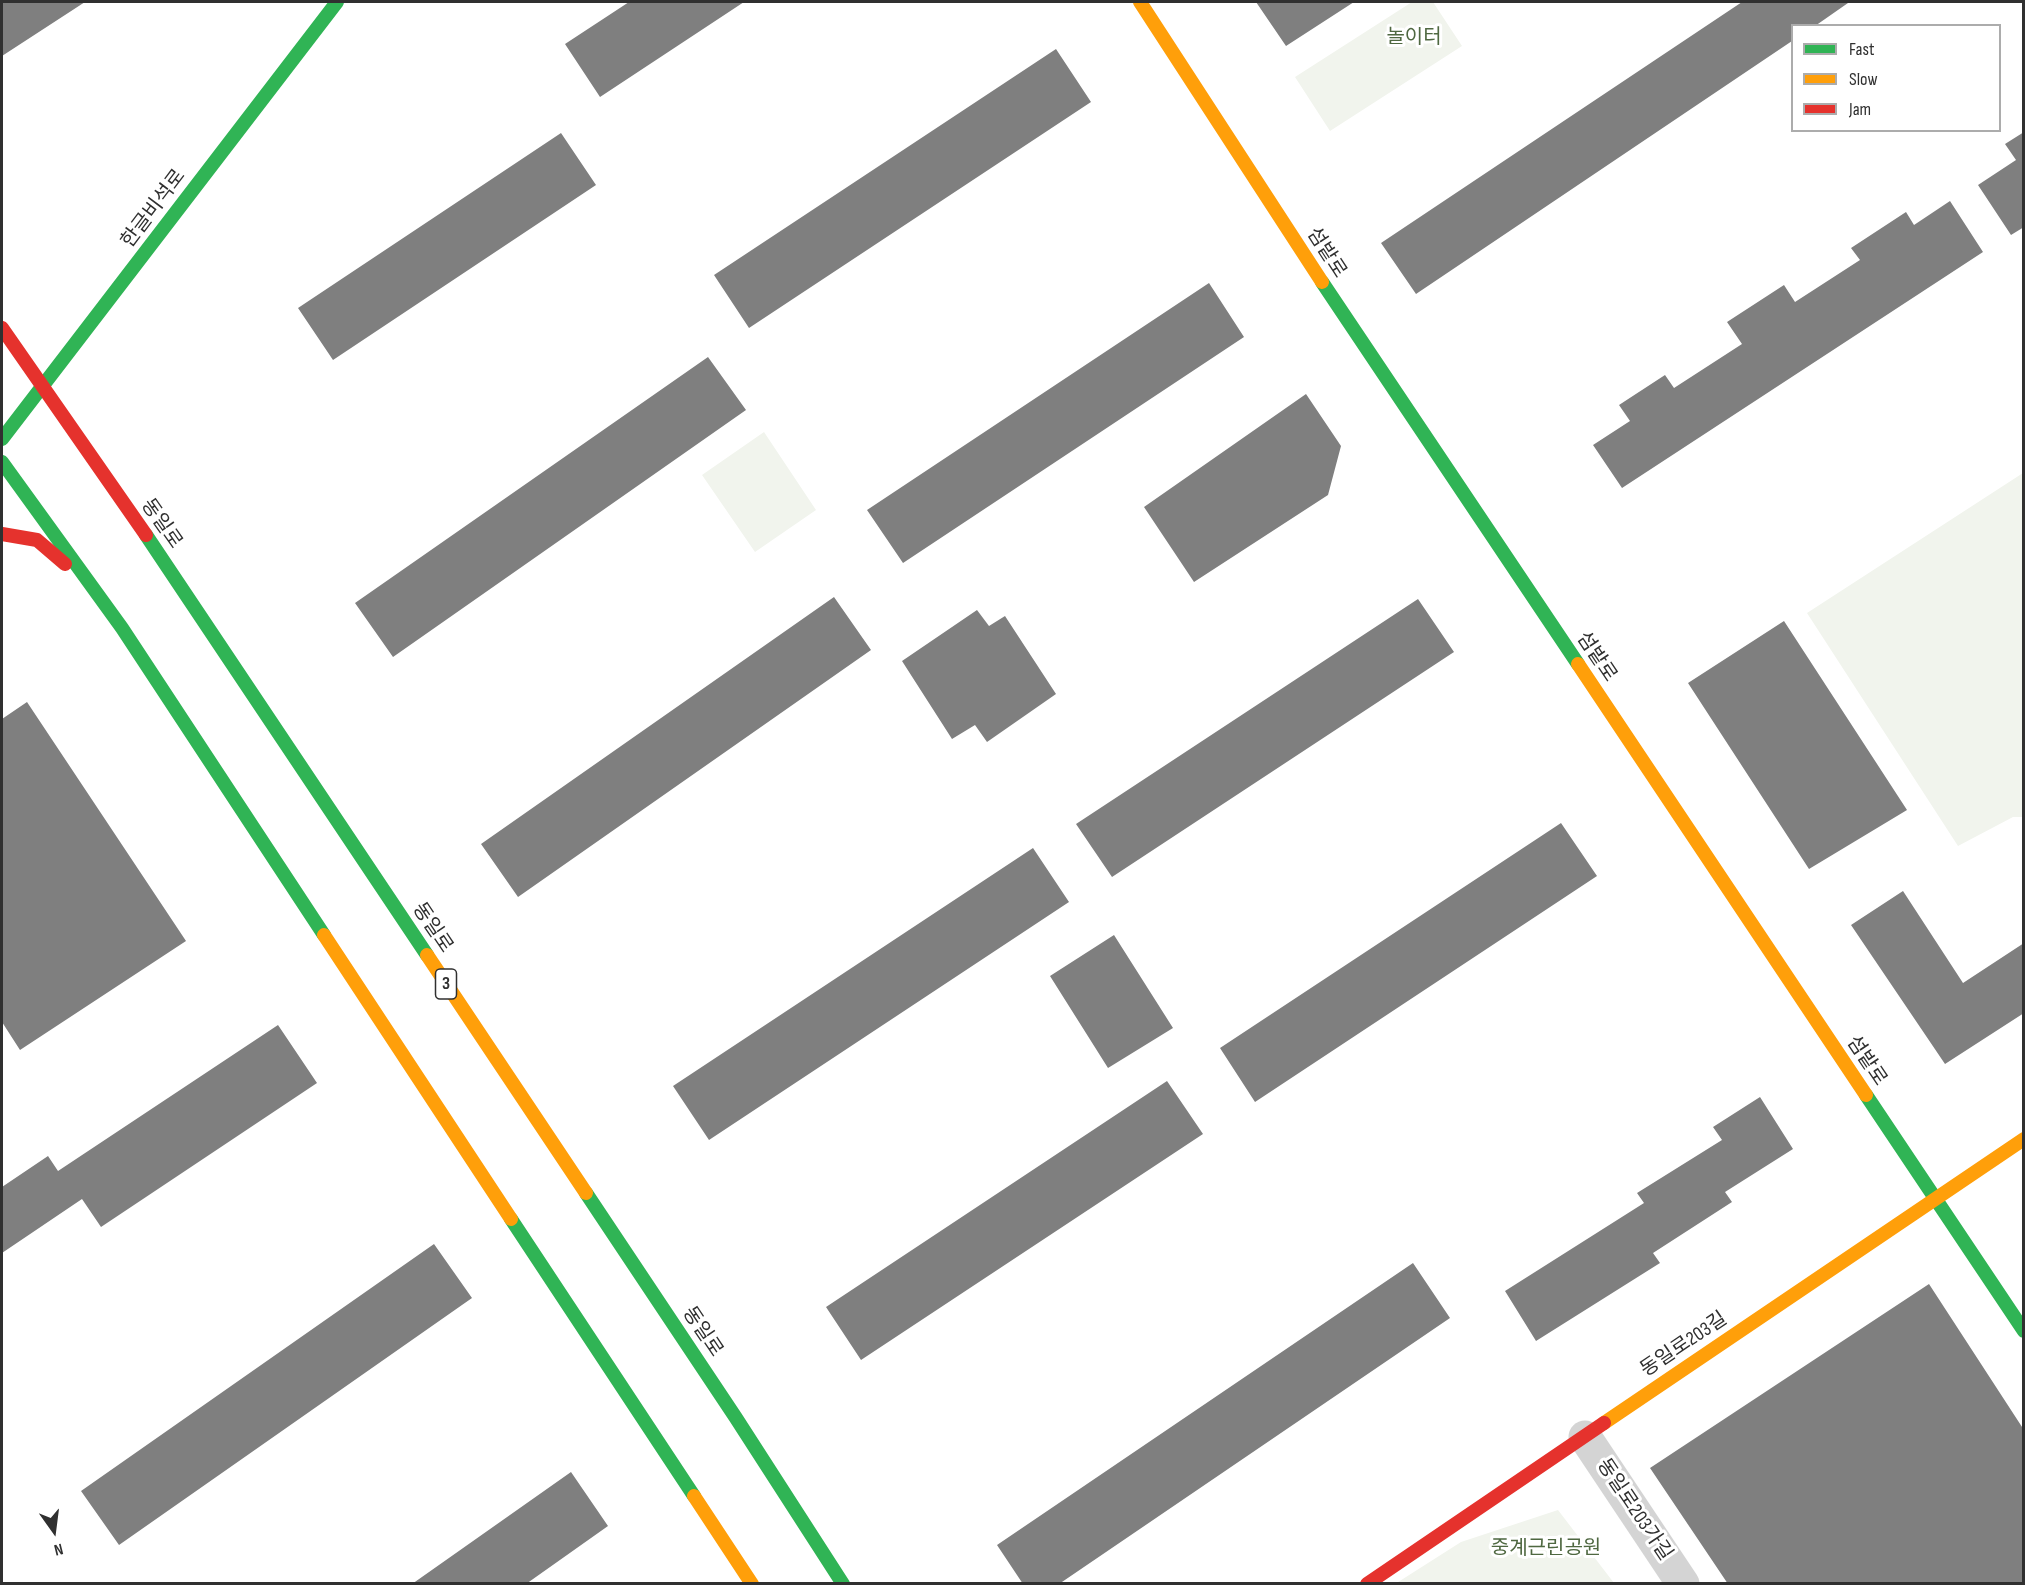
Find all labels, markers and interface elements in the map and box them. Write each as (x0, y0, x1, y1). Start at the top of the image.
legend (1791, 24, 2001, 132)
park label: 놀이터 (1386, 26, 1442, 50)
text: Fast (1849, 39, 1874, 60)
text: Slow (1849, 69, 1878, 90)
text: Jam (1849, 99, 1871, 120)
street label: 한글비석로 (117, 165, 191, 253)
street label: 섬밭로 (1301, 223, 1351, 283)
street label: 동일로 (135, 495, 187, 553)
street label: 섬밭로 (1571, 627, 1621, 687)
street label: 동일로 (407, 898, 457, 958)
road number: 3 (436, 969, 456, 999)
street label: 섬밭로 (1841, 1031, 1891, 1091)
street label: 동일로 (677, 1302, 727, 1362)
street label: 동일로203길 (1636, 1307, 1732, 1383)
street label: 동일로203가길 (1591, 1455, 1677, 1565)
north arrow (24, 1501, 84, 1561)
park label: 중계근린공원 (1491, 1537, 1601, 1561)
text: N (52, 1539, 65, 1559)

